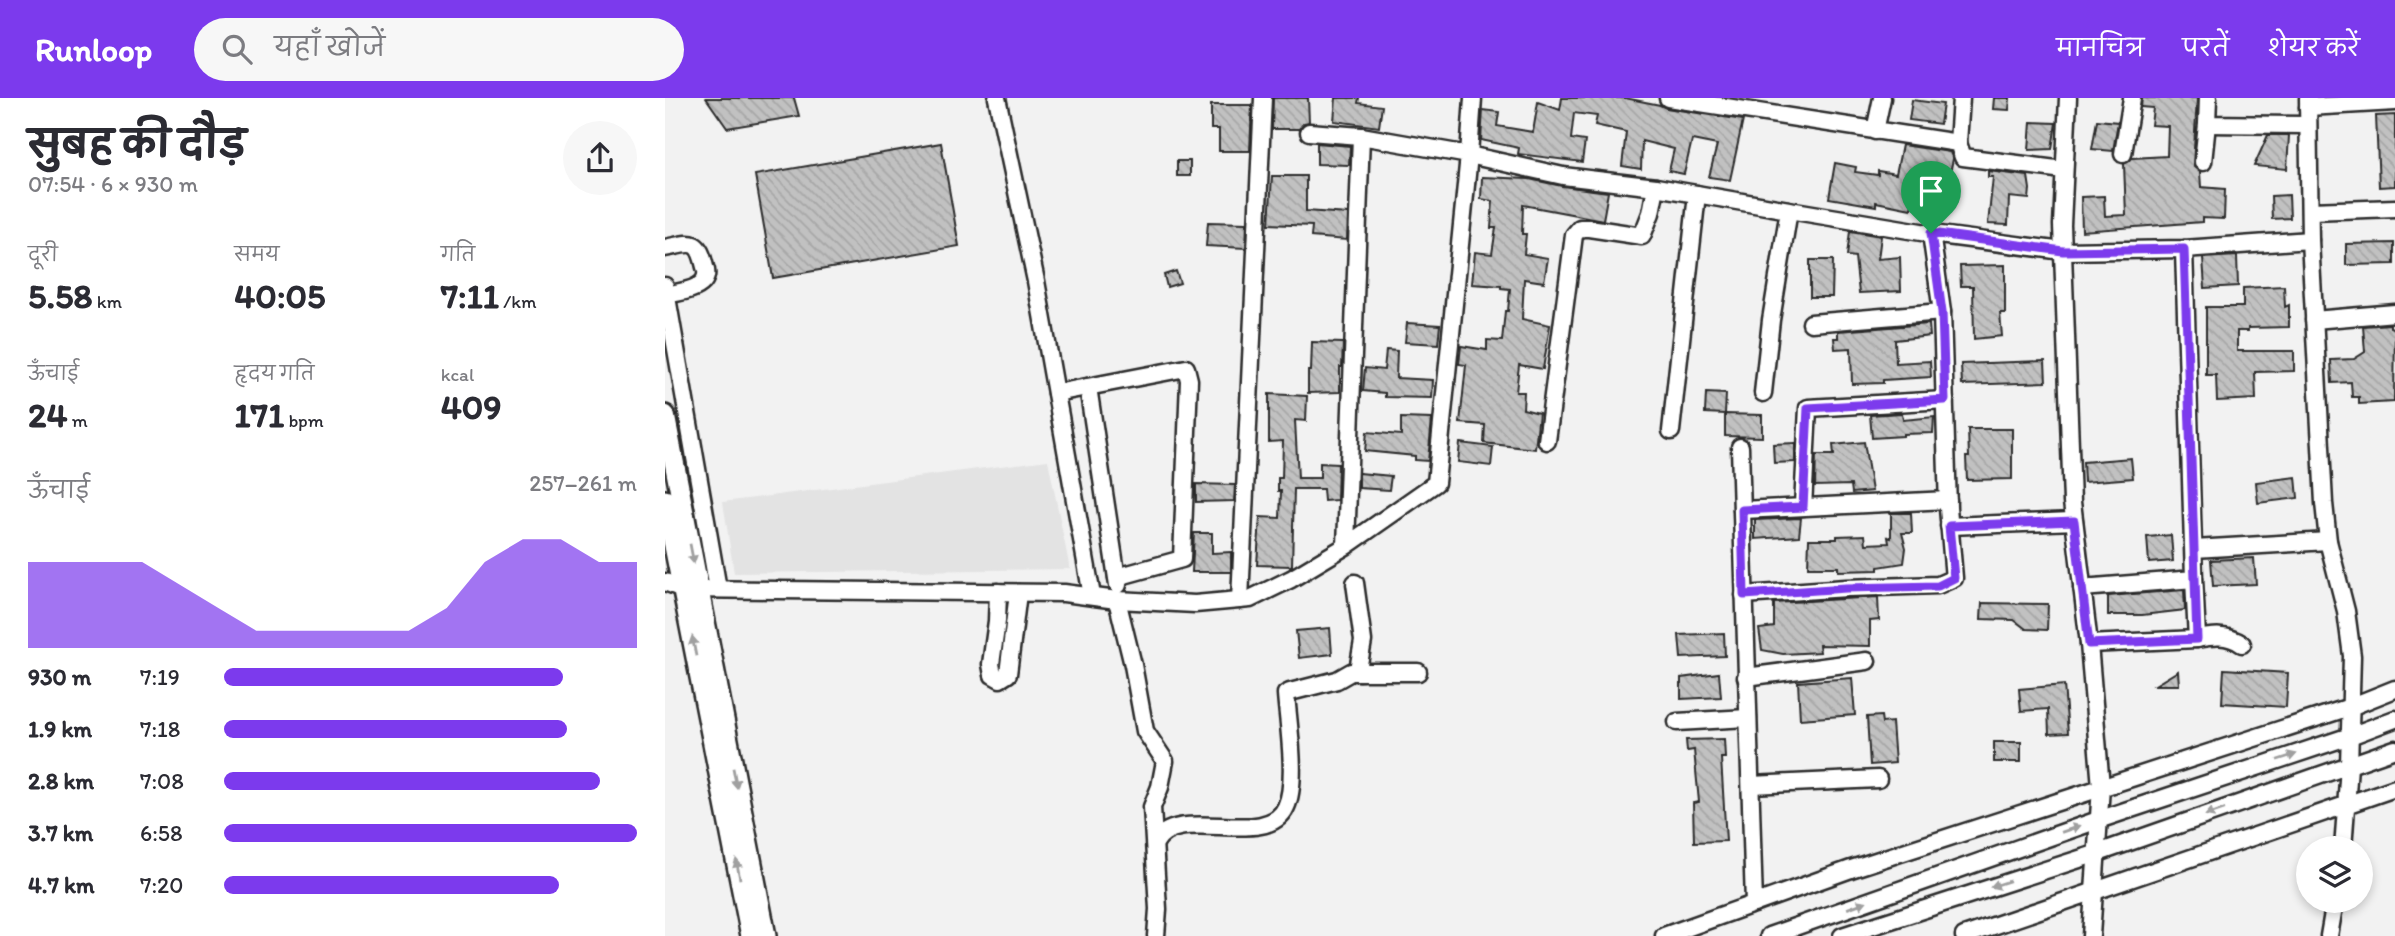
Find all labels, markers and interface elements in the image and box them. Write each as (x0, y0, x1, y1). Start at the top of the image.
search box (194, 18, 684, 81)
text: Runloop (35, 30, 152, 69)
icon: search (218, 30, 256, 68)
text: यहाँ खोजें (274, 31, 385, 63)
text: मानचित्र (2056, 33, 2144, 62)
text: परतें (2182, 33, 2229, 62)
text: शेयर करें (2267, 33, 2360, 62)
text: सुबह की दौड़ (28, 121, 246, 167)
button: share (563, 121, 637, 195)
pin (1901, 161, 1961, 233)
text: 07:54 · 6 × 930 m (28, 170, 198, 198)
icon: arrive (1912, 172, 1950, 210)
text: दूरी (28, 243, 58, 266)
text: समय (234, 243, 280, 266)
text: गति (441, 243, 475, 266)
text: 5.58 (28, 275, 93, 317)
text: 40:05 (234, 275, 325, 317)
text: 7:11 (441, 275, 499, 317)
text: km (93, 290, 122, 313)
text: /km (499, 290, 536, 313)
text: ऊँचाई (28, 362, 79, 385)
text: हृदय गति (234, 362, 314, 385)
text: kcal (441, 363, 474, 386)
text: 409 (441, 386, 502, 428)
text: 24 (28, 394, 67, 436)
text: 171 (234, 394, 284, 436)
text: m (67, 409, 88, 432)
text: bpm (284, 409, 324, 432)
text: 257–261 m (529, 469, 637, 497)
text: ऊँचाई (28, 476, 90, 504)
one-way arrow (687, 543, 698, 565)
one-way arrow (688, 635, 699, 657)
text: 930 m (28, 663, 91, 691)
text: 7:19 (140, 663, 180, 691)
text: 1.9 km (28, 715, 92, 743)
text: 7:18 (140, 715, 180, 743)
one-way arrow (2276, 751, 2297, 762)
text: 2.8 km (28, 767, 94, 795)
text: 7:08 (140, 767, 184, 795)
one-way arrow (730, 767, 741, 789)
one-way arrow (2205, 807, 2226, 818)
text: 3.7 km (28, 819, 93, 847)
text: 6:58 (140, 819, 182, 847)
one-way arrow (2061, 823, 2082, 834)
map controls (2296, 836, 2373, 913)
button: layers (2296, 836, 2373, 913)
one-way arrow (732, 858, 743, 880)
text: 4.7 km (28, 871, 94, 899)
text: 7:20 (140, 871, 183, 899)
one-way arrow (1989, 879, 2010, 890)
one-way arrow (1846, 899, 1867, 910)

